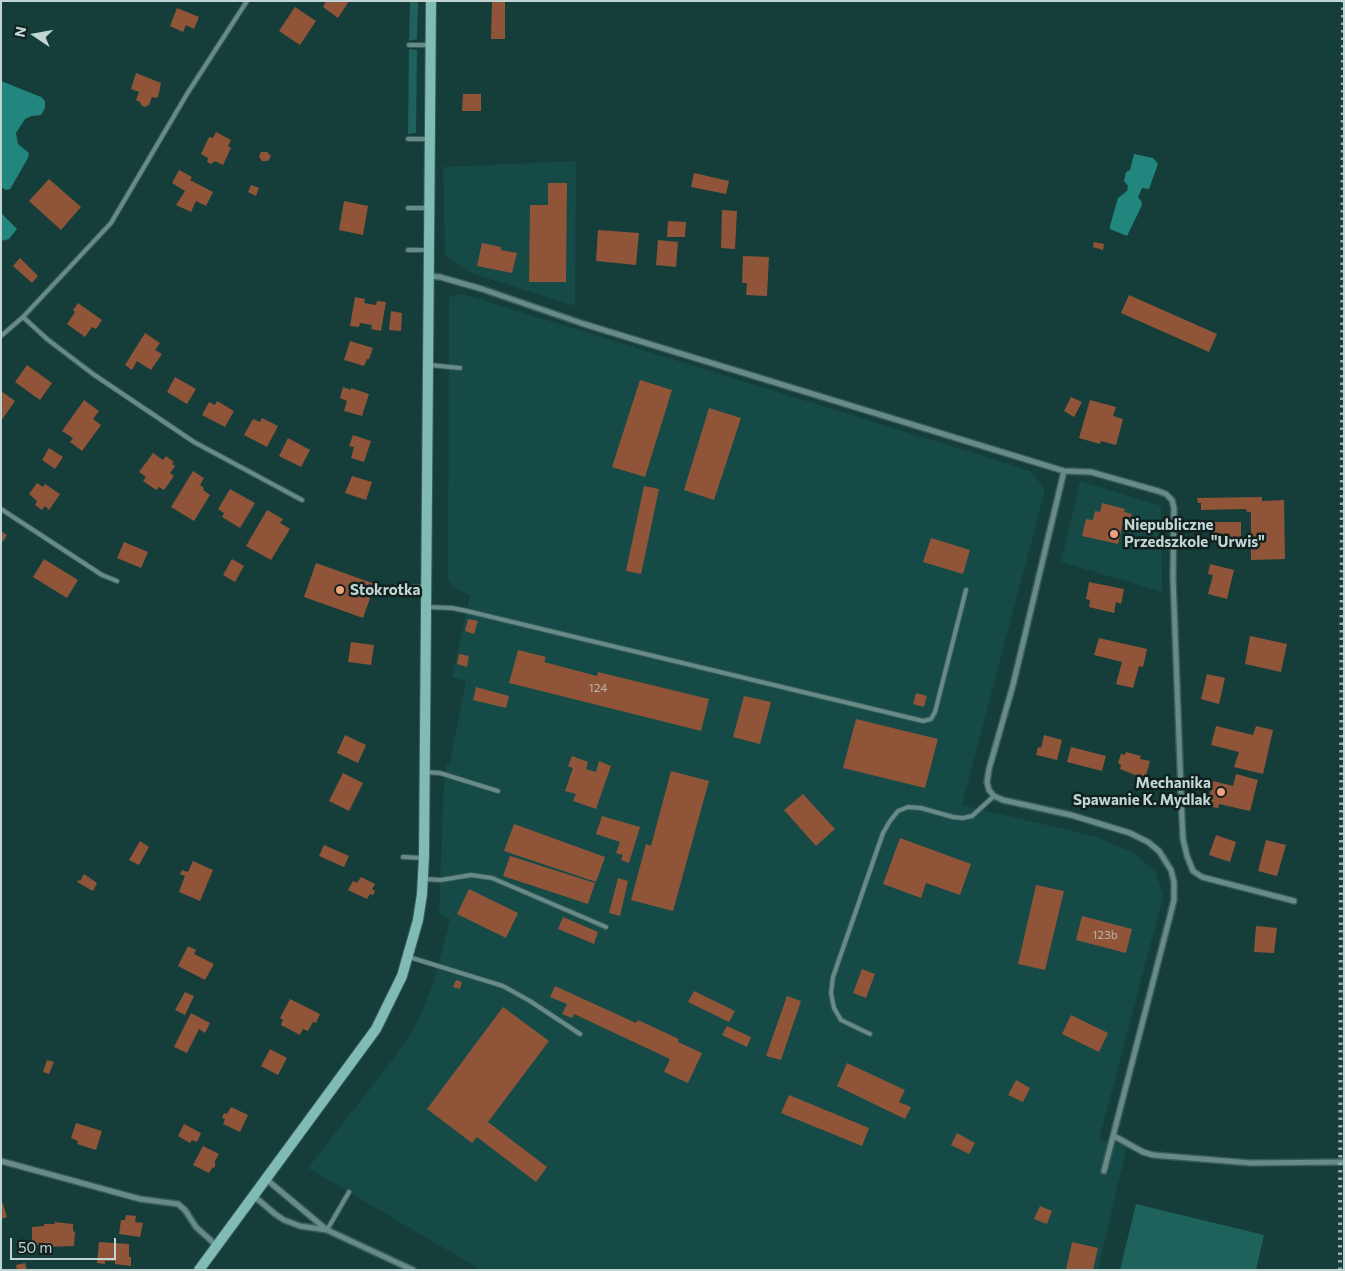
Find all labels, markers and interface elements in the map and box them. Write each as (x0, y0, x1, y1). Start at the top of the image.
north arrow (10, 10, 60, 60)
text: N (10, 25, 29, 39)
place label: Niepubliczne Przedszkole "Urwis" (1124, 516, 1265, 551)
marker: Niepubliczne Przedszkole "Urwis" (1108, 528, 1120, 540)
place label: Stokrotka (350, 581, 420, 599)
marker: Stokrotka (334, 584, 346, 596)
house number: 124 (589, 681, 607, 695)
place label: Mechanika Spawanie K. Mydlak (1073, 774, 1211, 809)
marker: Mechanika Spawanie K. Mydlak (1215, 786, 1227, 798)
house number: 123b (1092, 928, 1118, 942)
scale bar (12, 1228, 119, 1260)
text: 50 m (18, 1238, 52, 1256)

